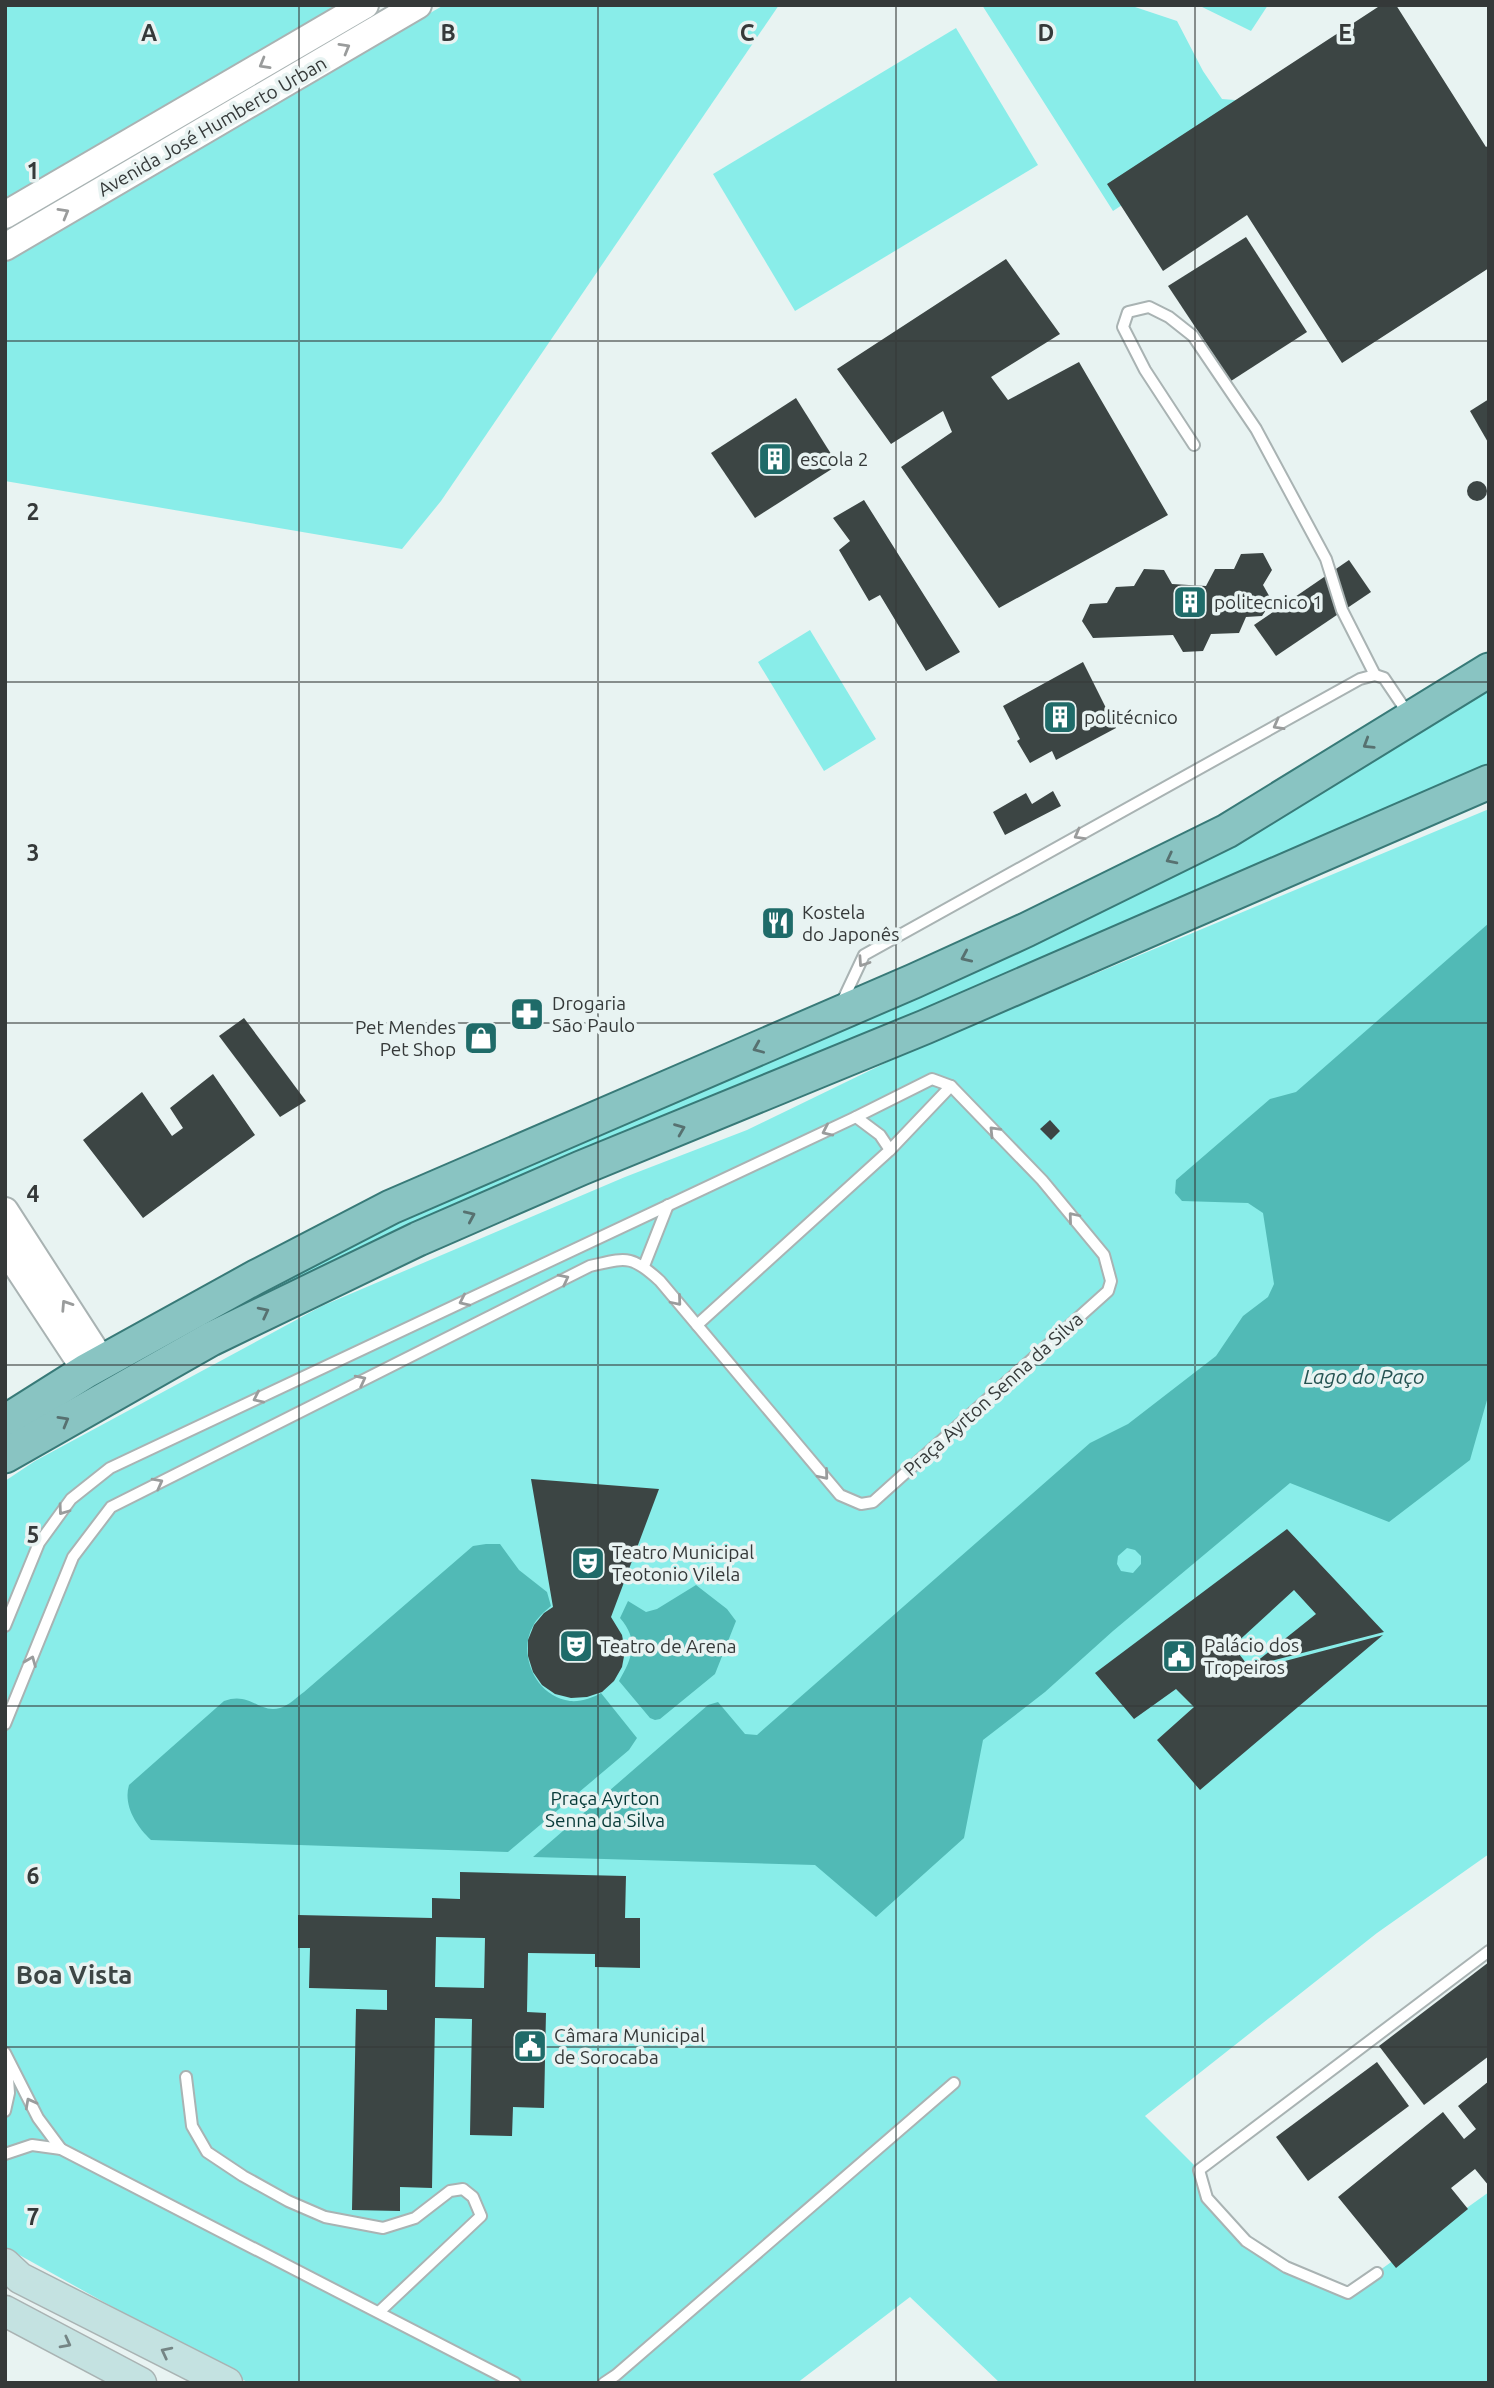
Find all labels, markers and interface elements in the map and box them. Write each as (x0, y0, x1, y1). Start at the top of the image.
text: A (141, 20, 157, 45)
text: B (440, 20, 456, 45)
text: C (740, 20, 755, 45)
text: D (1038, 20, 1054, 45)
text: E (1338, 20, 1352, 45)
one-way arrow (338, 43, 350, 56)
street label: Avenida José Humberto Urban (94, 51, 330, 201)
one-way arrow (258, 56, 271, 69)
text: 1 (27, 158, 39, 183)
one-way arrow (57, 208, 70, 221)
building icon: escola 2 (756, 440, 794, 478)
place label: escola 2 (800, 448, 868, 470)
text: 2 (27, 499, 39, 524)
building icon: politecnico 1 (1171, 583, 1209, 621)
place label: politecnico 1 (1214, 591, 1323, 613)
building icon: politécnico (1041, 698, 1079, 736)
place label: politécnico (1084, 706, 1178, 728)
one-way arrow (1272, 717, 1285, 730)
one-way arrow (1362, 736, 1375, 749)
one-way arrow (1073, 827, 1086, 840)
text: 3 (27, 840, 39, 865)
one-way arrow (1166, 850, 1178, 864)
place label: Kostela do Japonês (802, 901, 900, 945)
restaurant icon: Kostela do Japonês (759, 904, 797, 942)
one-way arrow (961, 949, 973, 963)
one-way arrow (858, 954, 871, 967)
place label: Drogaria São Paulo (552, 992, 635, 1036)
pharmacy icon: Drogaria São Paulo (508, 995, 546, 1033)
place label: Pet Mendes Pet Shop (355, 1016, 456, 1060)
shop icon: Pet Mendes Pet Shop (462, 1019, 500, 1057)
one-way arrow (752, 1040, 765, 1054)
one-way arrow (673, 1123, 685, 1137)
one-way arrow (822, 1123, 834, 1137)
one-way arrow (990, 1126, 1003, 1139)
text: 4 (27, 1181, 40, 1206)
one-way arrow (463, 1210, 475, 1224)
one-way arrow (1069, 1213, 1081, 1226)
one-way arrow (557, 1273, 570, 1287)
one-way arrow (459, 1293, 471, 1307)
one-way arrow (669, 1293, 681, 1306)
one-way arrow (61, 1300, 74, 1313)
one-way arrow (257, 1307, 269, 1321)
street label: Praça Ayrton Senna da Silva (899, 1308, 1087, 1480)
water label: Lago do Paço (1304, 1364, 1424, 1388)
one-way arrow (354, 1375, 366, 1389)
one-way arrow (253, 1390, 265, 1404)
one-way arrow (57, 1416, 70, 1429)
one-way arrow (815, 1468, 828, 1480)
one-way arrow (151, 1477, 163, 1491)
one-way arrow (59, 1502, 71, 1515)
text: 5 (27, 1522, 39, 1547)
place label: Teatro Municipal Teotonio Vilela (612, 1541, 754, 1585)
theatre icon: Teatro Municipal Teotonio Vilela (569, 1544, 607, 1582)
theatre icon: Teatro de Arena (557, 1627, 595, 1665)
place label: Palácio dos Tropeiros (1204, 1634, 1299, 1678)
place label: Teatro de Arena (600, 1635, 737, 1657)
public building icon: Palácio dos Tropeiros (1160, 1637, 1198, 1675)
one-way arrow (23, 1655, 37, 1668)
park label: Praça Ayrton Senna da Silva (545, 1787, 665, 1831)
text: 6 (27, 1863, 40, 1888)
district label: Boa Vista (16, 1960, 132, 1989)
place label: Câmara Municipal de Sorocaba (554, 2024, 705, 2068)
public building icon: Câmara Municipal de Sorocaba (511, 2027, 549, 2065)
one-way arrow (25, 2098, 38, 2111)
text: 7 (27, 2204, 39, 2229)
one-way arrow (58, 2335, 71, 2348)
one-way arrow (161, 2346, 174, 2360)

